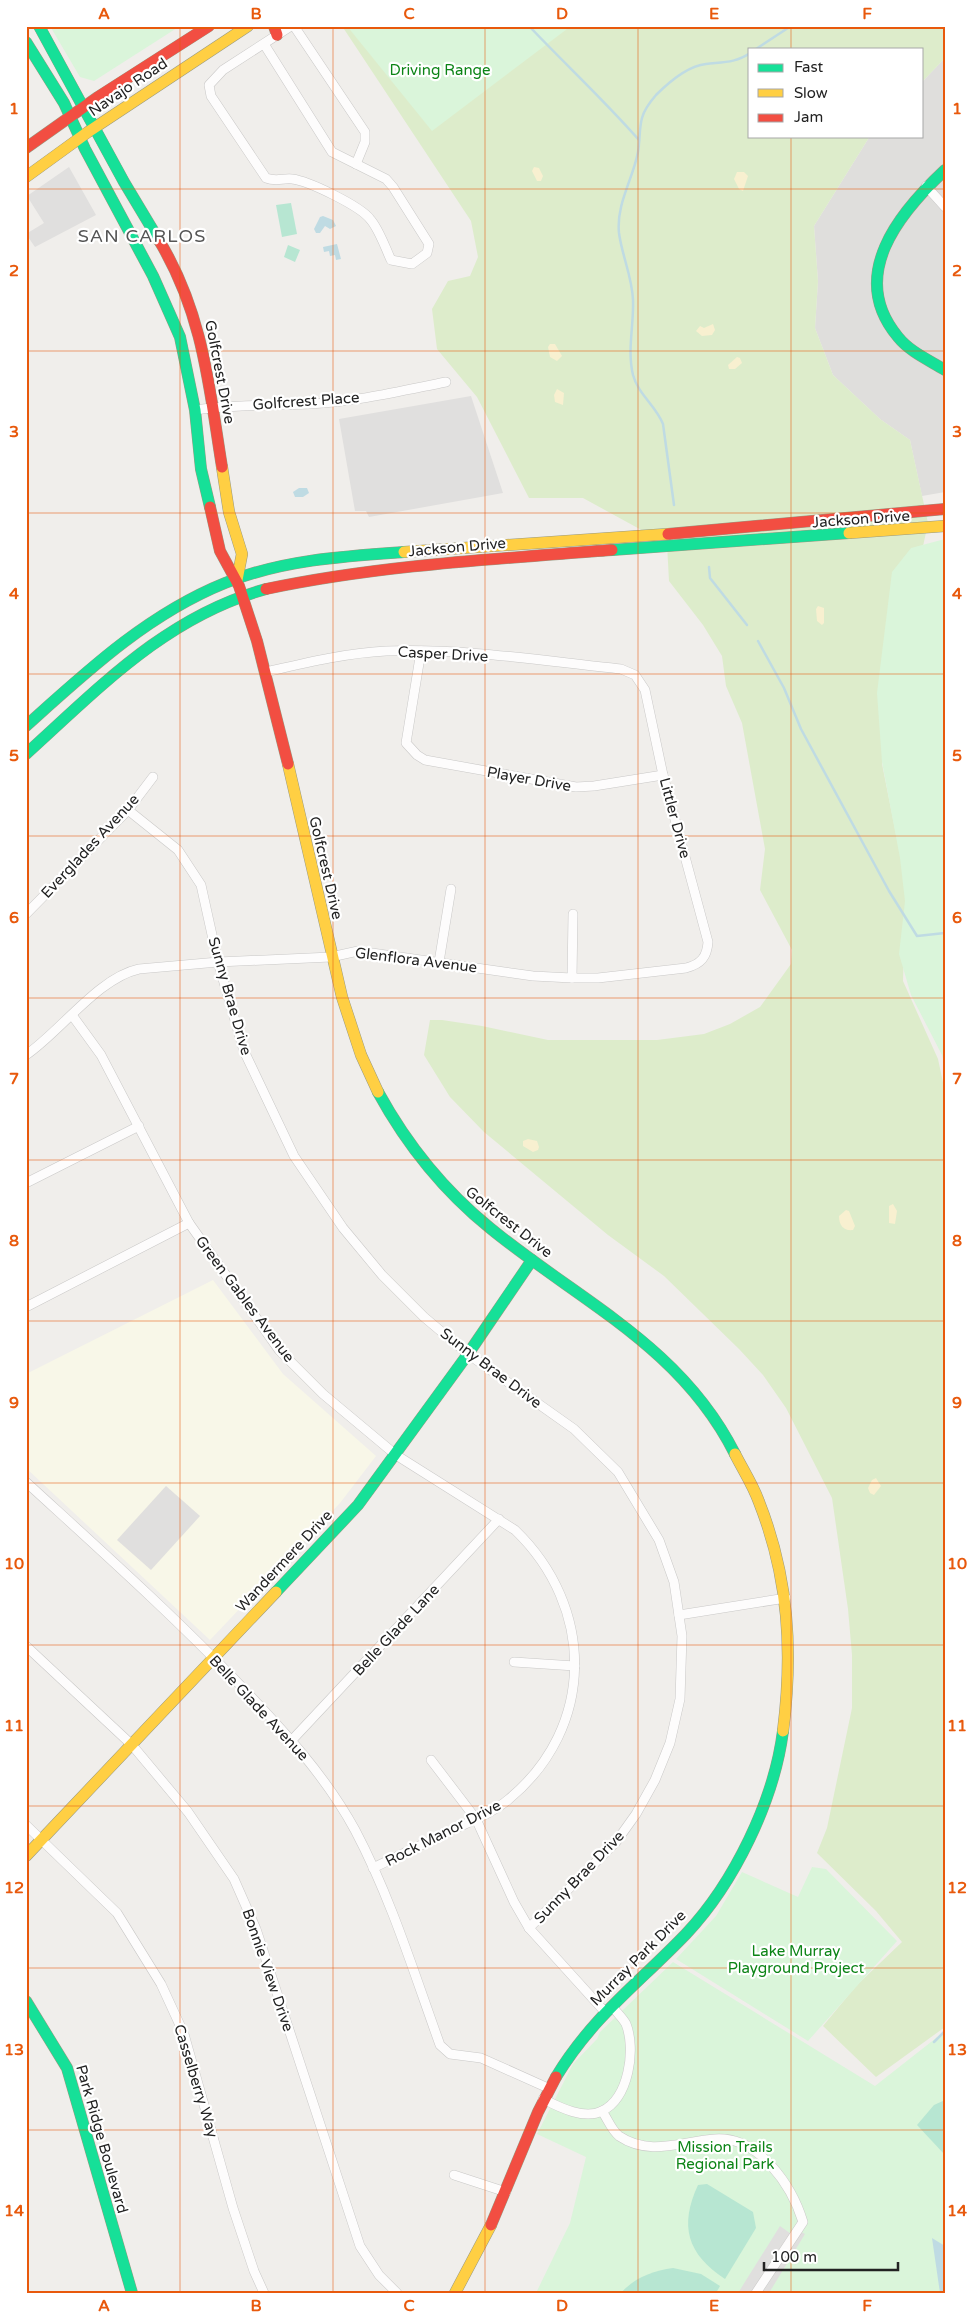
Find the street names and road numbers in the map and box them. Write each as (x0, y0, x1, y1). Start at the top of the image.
street label: Navajo Road (85, 54, 171, 120)
street label: Golfcrest Drive (201, 319, 239, 425)
street label: Golfcrest Place (252, 388, 360, 414)
street label: Jackson Drive (812, 507, 910, 531)
street label: Jackson Drive (407, 534, 507, 560)
street label: Casper Drive (397, 643, 489, 665)
street label: Player Drive (486, 763, 572, 795)
street label: Littler Drive (656, 776, 694, 860)
street label: Everglades Avenue (37, 790, 143, 902)
street label: Golfcrest Drive (305, 815, 347, 921)
street label: Sunny Brae Drive (205, 935, 255, 1057)
street label: Glenflora Avenue (354, 944, 478, 976)
street label: Golfcrest Drive (462, 1183, 556, 1261)
street label: Green Gables Avenue (192, 1232, 298, 1366)
street label: Sunny Brae Drive (437, 1324, 545, 1412)
street label: Wandermere Drive (232, 1506, 336, 1616)
street label: Belle Glade Lane (349, 1580, 443, 1680)
street label: Belle Glade Avenue (205, 1651, 313, 1765)
street label: Rock Manor Drive (382, 1796, 504, 1870)
street label: Sunny Brae Drive (530, 1827, 628, 1927)
street label: Bonnie View Drive (238, 1906, 298, 2034)
street label: Murray Park Drive (586, 1906, 690, 2010)
street label: Casselberry Way (170, 2022, 222, 2140)
street label: Park Ridge Boulevard (72, 2063, 132, 2215)

